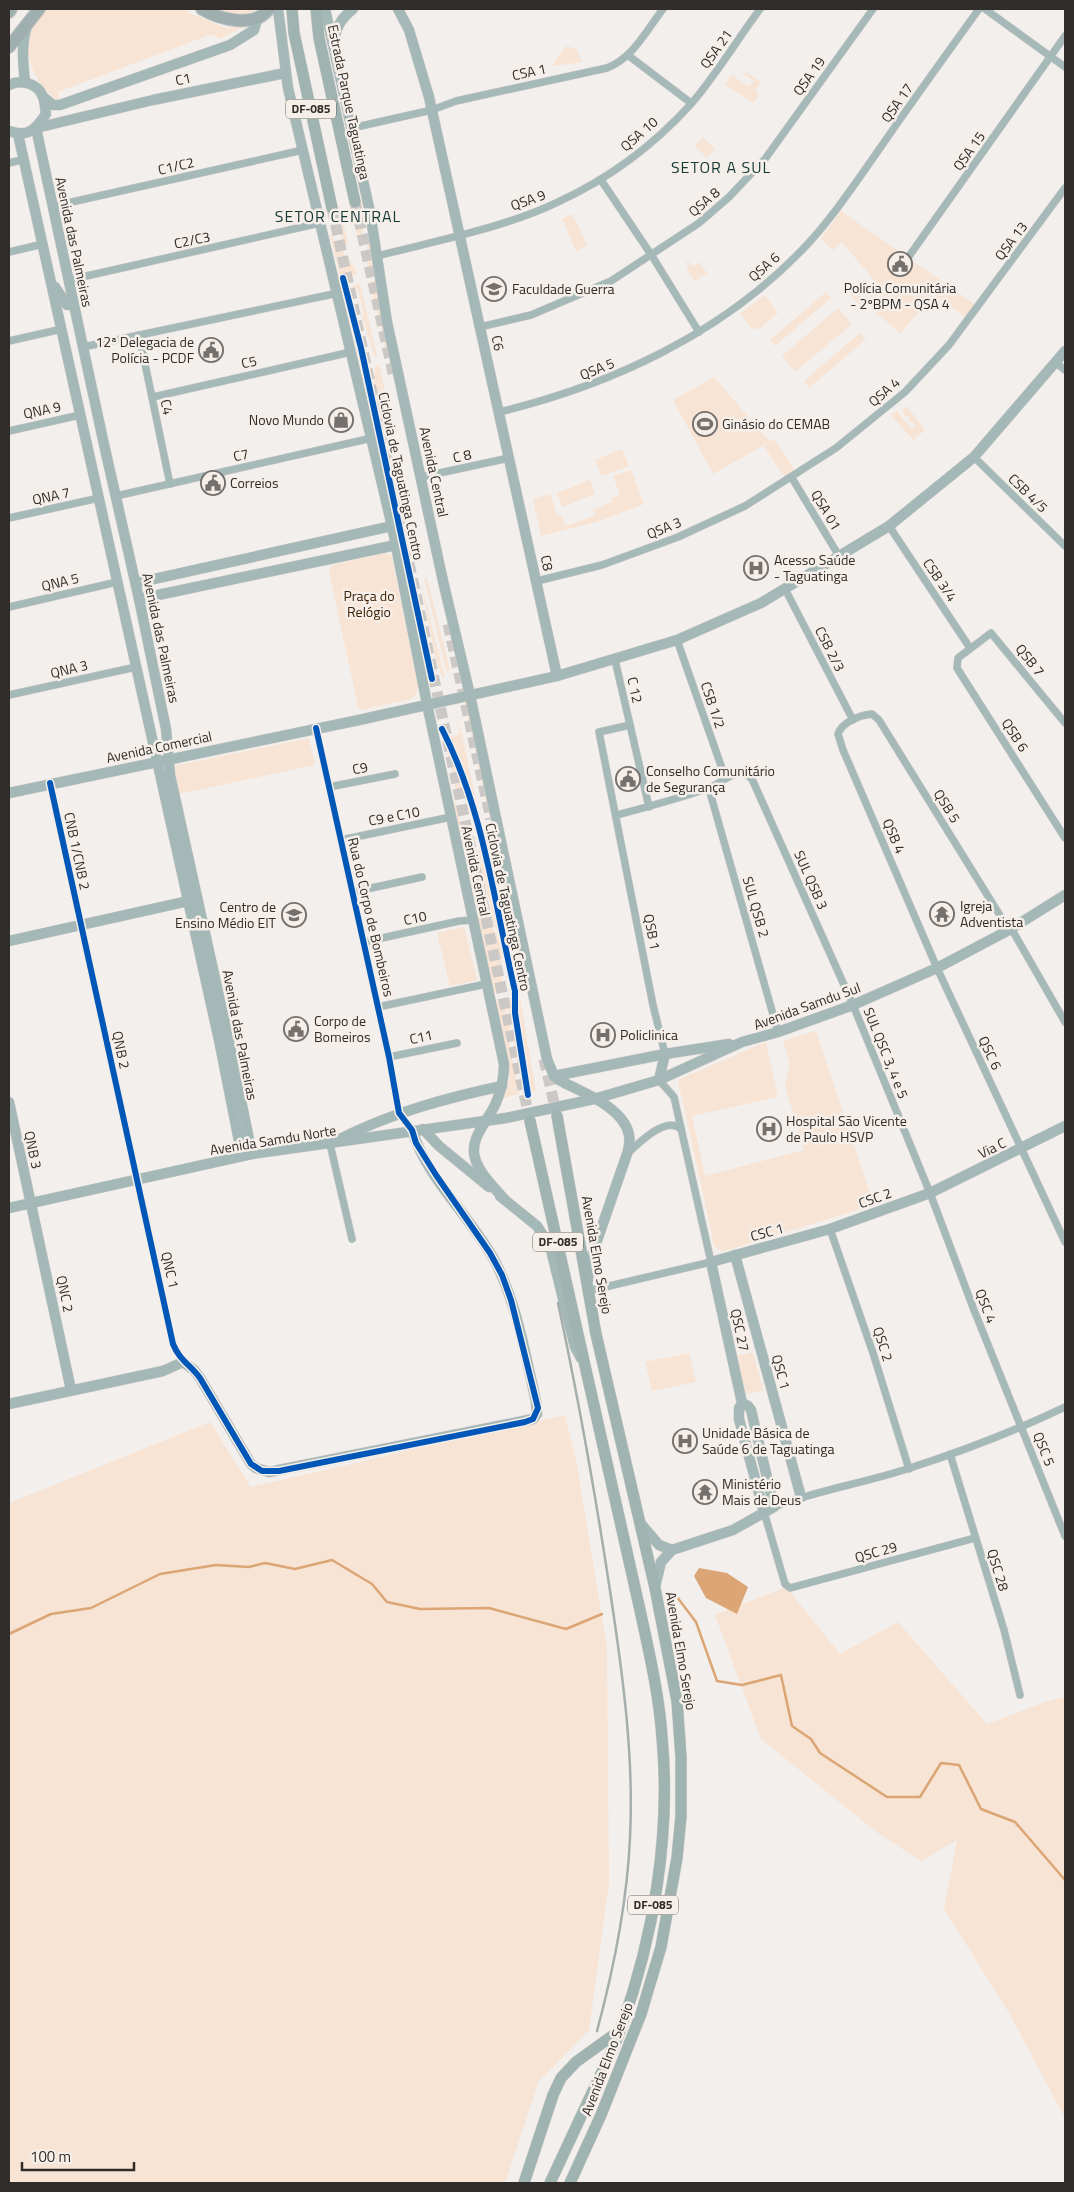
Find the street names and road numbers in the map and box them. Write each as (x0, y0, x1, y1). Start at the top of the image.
street label: Estrada Parque Taguatinga (323, 23, 376, 181)
street label: QSA 21 (694, 25, 737, 73)
street label: QSA 19 (787, 52, 830, 100)
street label: CSA 1 (510, 58, 548, 85)
street label: C1 (173, 67, 193, 90)
street label: QSA 17 (875, 79, 918, 127)
road number: DF-085 (286, 100, 336, 118)
street label: QSA 10 (615, 111, 662, 156)
street label: QSA 15 (947, 127, 990, 175)
street label: C1/C2 (156, 151, 196, 180)
street label: Avenida das Palmeiras (50, 175, 99, 309)
street label: QSA 8 (683, 182, 724, 221)
street label: QSA 9 (507, 183, 548, 216)
street label: QSA 13 (989, 217, 1032, 265)
street label: C2/C3 (172, 225, 212, 254)
street label: QSA 6 (743, 247, 784, 286)
street label: C6 (487, 333, 510, 353)
street label: C5 (239, 350, 259, 373)
street label: QSA 5 (576, 352, 618, 385)
street label: QSA 4 (863, 372, 904, 411)
street label: Ciclovia de Taguatinga Centro (373, 390, 430, 562)
street label: QNA 9 (21, 395, 63, 424)
street label: C4 (156, 397, 179, 417)
street label: Avenida Central (415, 425, 454, 519)
street label: C7 (231, 443, 251, 466)
street label: C 8 (451, 443, 473, 468)
street label: CSB 4/5 (1004, 468, 1053, 517)
street label: QNA 7 (30, 481, 72, 510)
street label: QSA 01 (806, 486, 847, 534)
street label: QSA 3 (643, 511, 684, 544)
street label: C8 (536, 553, 559, 573)
street label: CSB 3/4 (918, 554, 963, 606)
street label: QNA 5 (39, 567, 81, 596)
street label: Avenida das Palmeiras (137, 571, 186, 705)
street label: CSB 2/3 (810, 622, 851, 675)
street label: QSB 7 (1011, 639, 1050, 680)
street label: QNA 3 (48, 654, 90, 683)
street label: C 12 (622, 675, 649, 705)
street label: CSB 1/2 (696, 679, 731, 731)
street label: QSB 6 (997, 714, 1034, 756)
street label: Avenida Comercial (104, 725, 214, 768)
street label: C9 (350, 756, 370, 779)
street label: QSB 5 (929, 785, 966, 827)
street label: C9 e C10 (366, 800, 422, 831)
street label: CNB 1/CNB 2 (59, 810, 96, 892)
street label: QSB 4 (878, 815, 911, 857)
street label: Ciclovia de Taguatinga Centro (480, 821, 537, 993)
street label: Avenida Central (457, 824, 496, 918)
street label: Rua do Corpo de Bombeiros (343, 835, 400, 999)
street label: SUL QSB 3 (789, 847, 834, 913)
street label: SUL QSB 2 (738, 874, 775, 940)
street label: C10 (401, 905, 429, 930)
street label: QSB 1 (639, 912, 666, 952)
street label: Avenida das Palmeiras (218, 968, 263, 1102)
street label: Avenida Samdu Sul (750, 976, 863, 1035)
street label: SUL QSC 3, 4 e 5 (859, 1004, 914, 1102)
street label: C11 (407, 1024, 434, 1049)
street label: QNB 2 (107, 1029, 136, 1071)
street label: QSC 6 (973, 1032, 1008, 1073)
street label: Avenida Samdu Norte (208, 1119, 338, 1160)
street label: QNB 3 (19, 1129, 48, 1171)
street label: Via C (974, 1132, 1010, 1163)
street label: CSC 2 (855, 1182, 894, 1213)
street label: Avenida Elmo Serejo (577, 1194, 618, 1316)
street label: CSC 1 (748, 1217, 786, 1246)
road number: DF-085 (533, 1232, 583, 1252)
street label: QNC 1 (156, 1249, 185, 1290)
street label: QNC 2 (51, 1273, 80, 1314)
street label: QSC 4 (970, 1286, 1003, 1326)
street label: QSC 27 (726, 1307, 755, 1353)
street label: QSC 2 (868, 1324, 899, 1364)
street label: QSC 1 (767, 1352, 796, 1392)
street label: QSC 5 (1028, 1428, 1061, 1469)
street label: QSC 29 (852, 1535, 900, 1568)
street label: QSC 28 (982, 1546, 1015, 1594)
street label: Avenida Elmo Serejo (661, 1590, 702, 1712)
road number: DF-085 (628, 1896, 678, 1914)
street label: Avenida Elmo Serejo (575, 1999, 638, 2119)

